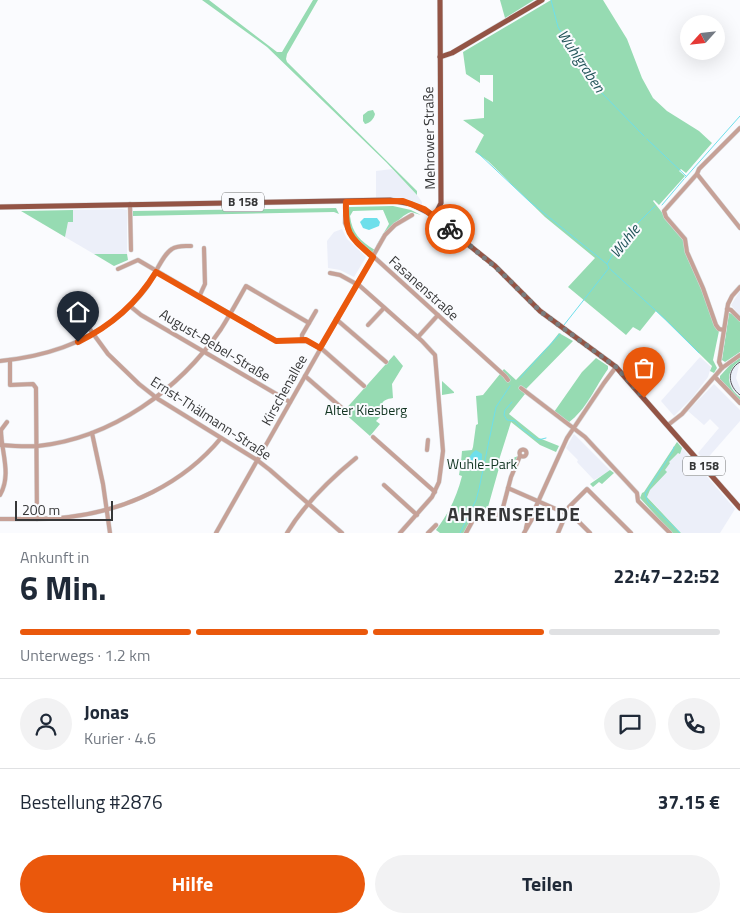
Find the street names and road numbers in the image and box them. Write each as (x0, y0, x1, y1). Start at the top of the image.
street label: Mehrower Straße (417, 86, 440, 190)
road number: B 158 (222, 192, 264, 212)
street label: Fasanenstraße (385, 250, 464, 325)
street label: August-Bebel-Straße (156, 303, 275, 386)
street label: Kirschenallee (255, 350, 312, 429)
street label: Ernst-Thälmann-Straße (147, 371, 276, 465)
road number: B 158 (683, 456, 725, 476)

